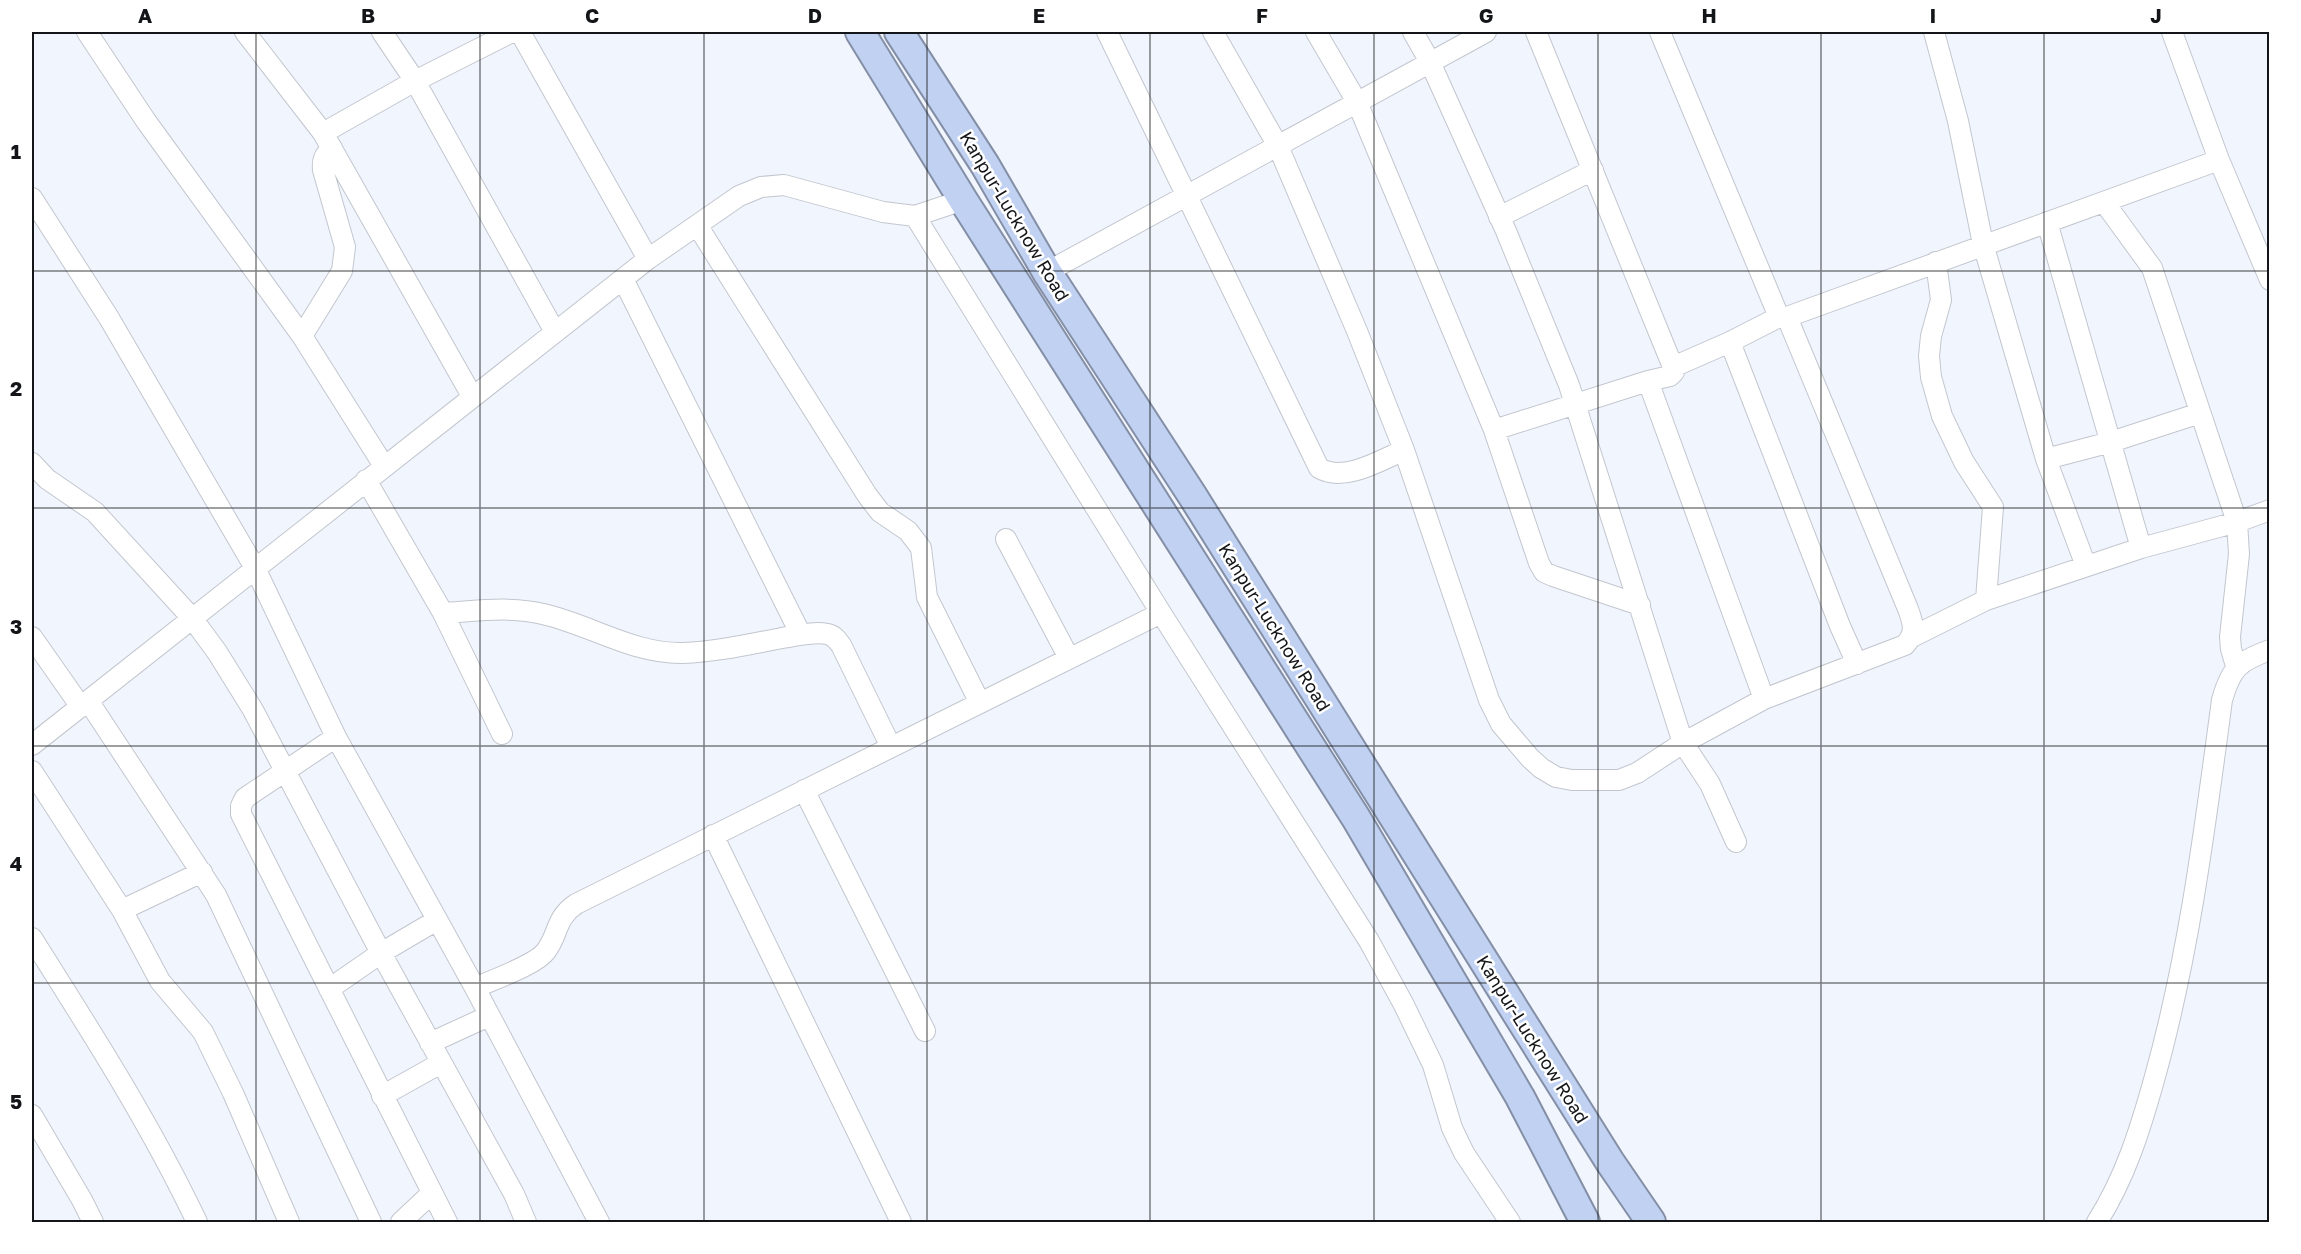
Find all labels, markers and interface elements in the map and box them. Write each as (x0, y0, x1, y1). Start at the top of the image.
text: A (138, 3, 152, 27)
text: B (361, 3, 375, 27)
text: C (585, 3, 599, 27)
text: D (808, 3, 822, 27)
text: E (1033, 3, 1045, 27)
text: F (1256, 3, 1268, 27)
text: G (1479, 3, 1493, 27)
text: H (1701, 3, 1717, 27)
text: I (1930, 3, 1936, 27)
text: J (2150, 3, 2162, 27)
street label: Kanpur-Lucknow Road (956, 127, 1074, 305)
text: 1 (11, 139, 21, 163)
text: 2 (10, 376, 22, 400)
street label: Kanpur-Lucknow Road (1214, 539, 1336, 715)
text: 3 (10, 614, 22, 638)
text: 4 (10, 851, 22, 875)
street label: Kanpur-Lucknow Road (1472, 951, 1594, 1127)
text: 5 (10, 1089, 22, 1113)

